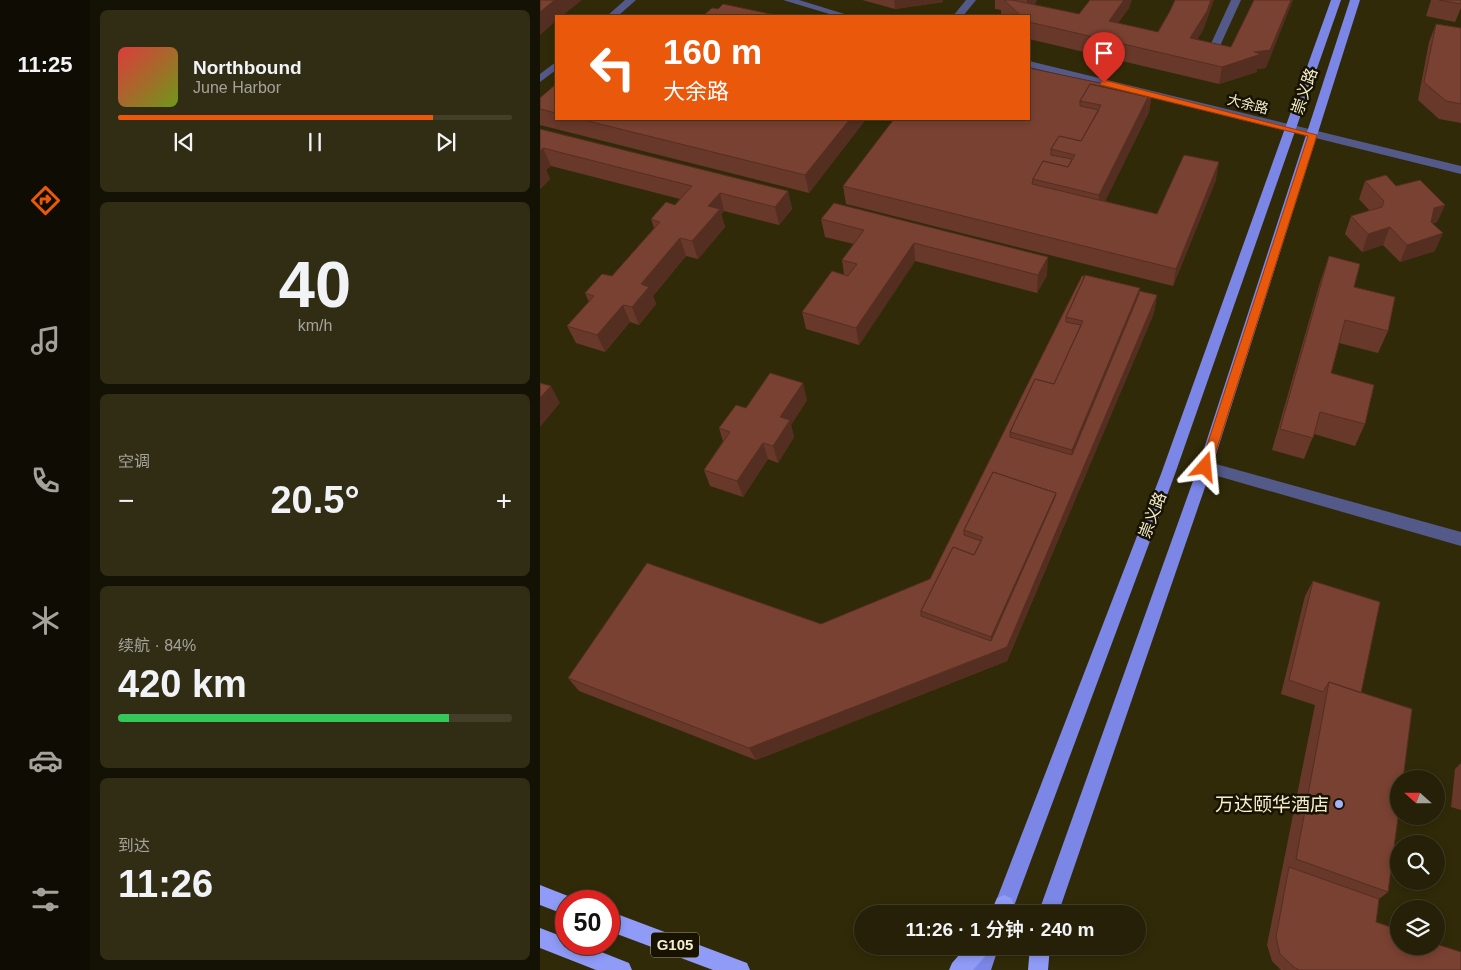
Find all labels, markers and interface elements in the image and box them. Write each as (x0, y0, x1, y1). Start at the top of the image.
text: 160 m (663, 32, 762, 71)
pin (1083, 32, 1125, 83)
icon: left (580, 35, 645, 100)
icon: arrive (1090, 39, 1118, 67)
text: 11:25 (17, 52, 73, 77)
text: Northbound (193, 57, 302, 78)
street label: 崇义路 (1289, 66, 1320, 117)
text: June Harbor (193, 79, 281, 96)
text: 大余路 (663, 79, 729, 104)
street label: 大余路 (1226, 91, 1270, 117)
icon: previous (170, 128, 198, 156)
icon: pause (301, 128, 329, 156)
icon: next (432, 128, 460, 156)
icon: directions (28, 183, 63, 218)
text: 40 (279, 248, 351, 321)
text: km/h (298, 317, 332, 334)
icon: music (28, 323, 63, 358)
position arrow (1178, 440, 1230, 492)
text: 空调 (118, 453, 150, 470)
icon: phone (28, 463, 63, 498)
text: 20.5° (270, 479, 360, 521)
text: − (118, 485, 134, 516)
text: + (496, 485, 512, 516)
street label: 崇义路 (1136, 490, 1169, 541)
icon: climate (28, 603, 63, 638)
text: 续航 · 84% (118, 637, 196, 654)
text: 420 km (118, 663, 247, 705)
icon: car (28, 743, 63, 778)
north arrow (1390, 770, 1445, 825)
map controls (1390, 770, 1445, 955)
place label: 万达颐华酒店 (1215, 794, 1329, 815)
marker: 万达颐华酒店 (1333, 798, 1345, 810)
button: search (1390, 835, 1445, 890)
text: 到达 (118, 837, 150, 854)
text: 11:26 (118, 863, 213, 905)
icon: filters (28, 882, 63, 917)
speed limit sign: 50 (555, 890, 620, 955)
button: layers (1390, 900, 1445, 955)
text: 11:26 · 1 分钟 · 240 m (905, 919, 1095, 940)
road number: G105 (651, 932, 699, 958)

